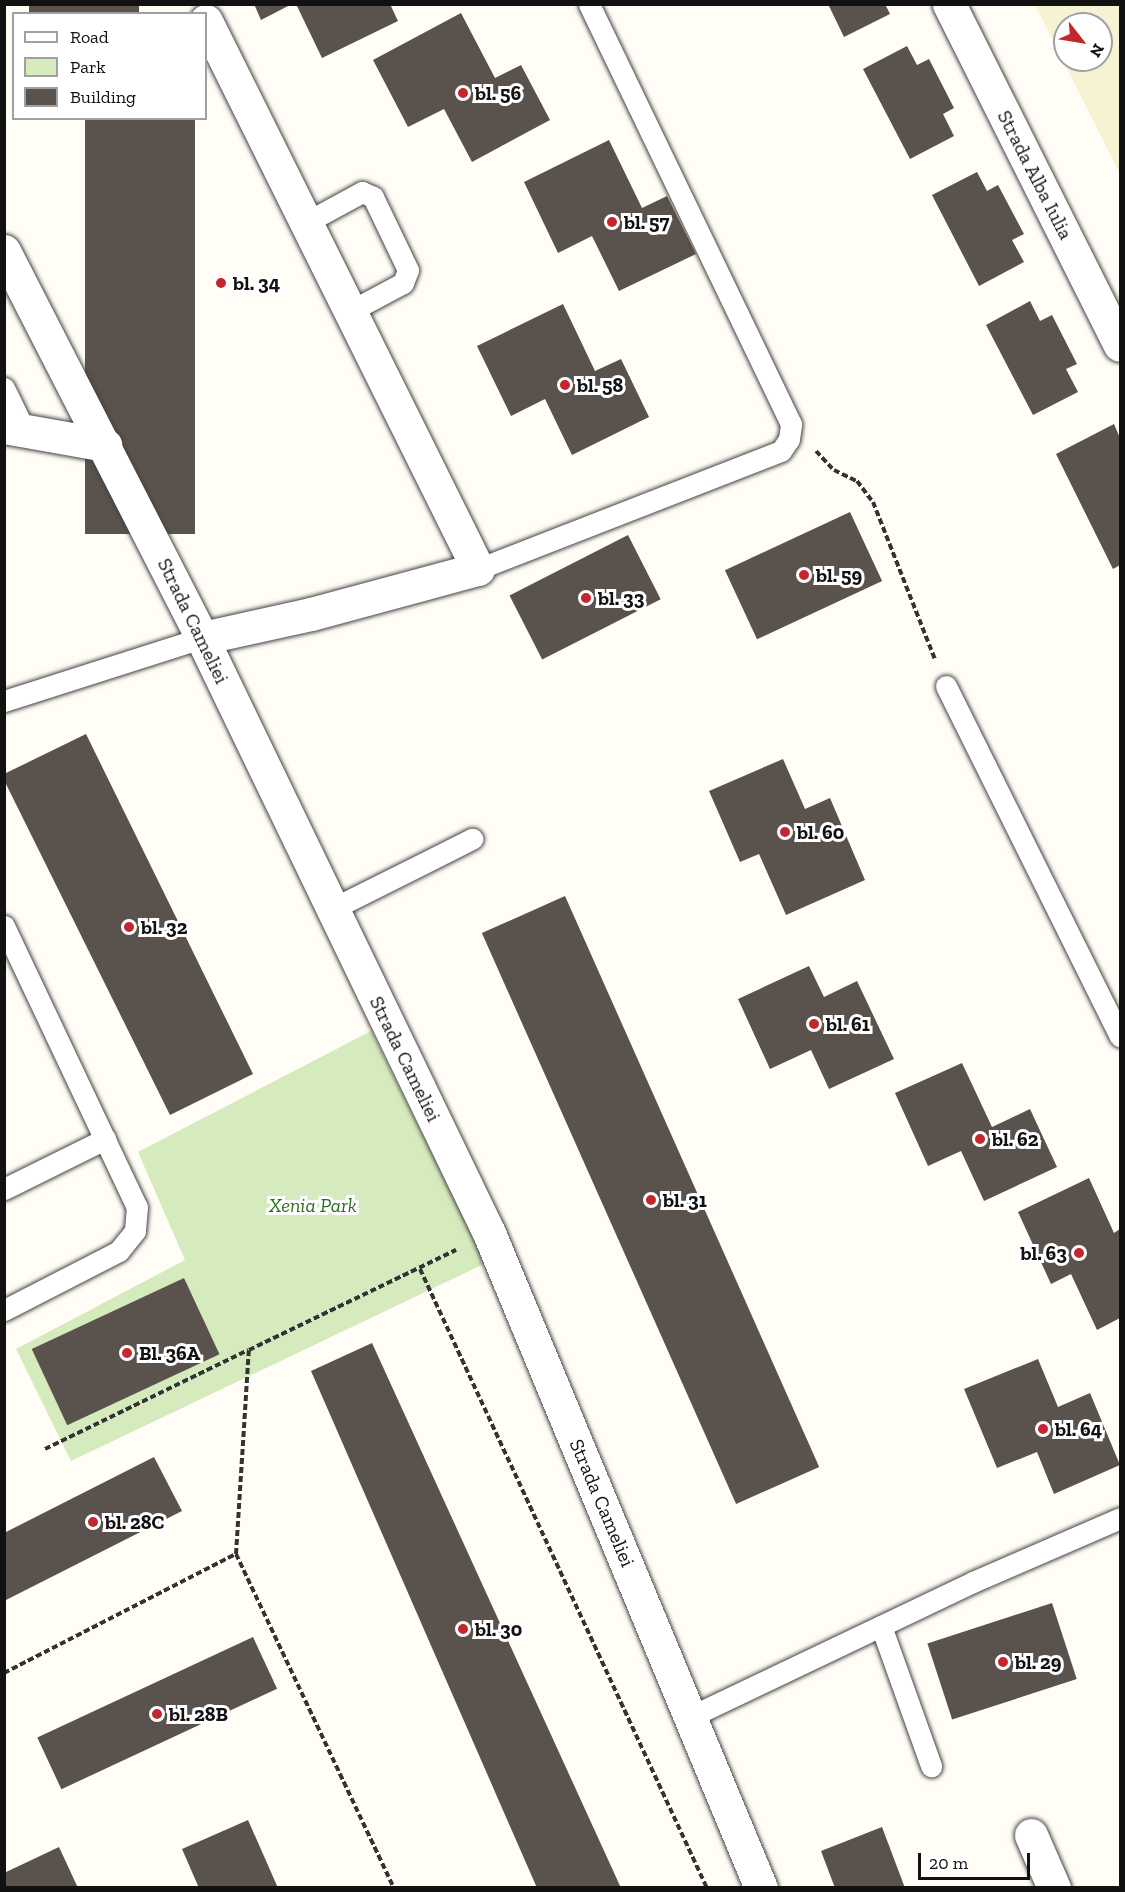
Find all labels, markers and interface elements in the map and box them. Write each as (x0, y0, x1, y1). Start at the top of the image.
legend (12, 12, 207, 120)
north arrow (1053, 12, 1113, 72)
text: Road (70, 26, 109, 48)
text: N (1086, 40, 1108, 61)
text: Park (70, 56, 106, 78)
place label: bl. 56 (475, 81, 521, 105)
text: Building (70, 86, 136, 108)
marker: bl. 56 (456, 86, 470, 100)
street label: Strada Alba Iulia (992, 106, 1078, 244)
place label: bl. 57 (624, 210, 669, 234)
marker: bl. 57 (605, 215, 619, 229)
place label: bl. 34 (233, 271, 280, 295)
marker: bl. 34 (214, 276, 228, 290)
place label: bl. 58 (577, 373, 623, 397)
marker: bl. 58 (558, 378, 572, 392)
street label: Strada Cameliei (152, 554, 234, 688)
place label: bl. 59 (816, 563, 862, 587)
marker: bl. 59 (797, 568, 811, 582)
place label: bl. 33 (598, 586, 644, 610)
marker: bl. 33 (579, 591, 593, 605)
place label: bl. 60 (797, 820, 844, 844)
marker: bl. 60 (778, 825, 792, 839)
place label: bl. 32 (141, 915, 187, 939)
marker: bl. 32 (122, 920, 136, 934)
street label: Strada Cameliei (364, 992, 446, 1126)
place label: bl. 61 (826, 1012, 870, 1036)
marker: bl. 61 (807, 1017, 821, 1031)
place label: bl. 62 (992, 1127, 1038, 1151)
marker: bl. 62 (973, 1132, 987, 1146)
place label: bl. 31 (663, 1188, 707, 1212)
park label: Xenia Park (269, 1193, 357, 1217)
marker: bl. 31 (644, 1193, 658, 1207)
place label: bl. 63 (1021, 1241, 1067, 1265)
marker: bl. 63 (1072, 1246, 1086, 1260)
place label: Bl. 36A (139, 1341, 200, 1365)
marker: Bl. 36A (120, 1346, 134, 1360)
place label: bl. 64 (1055, 1417, 1102, 1441)
marker: bl. 64 (1036, 1422, 1050, 1436)
street label: Strada Cameliei (564, 1435, 640, 1571)
place label: bl. 28C (105, 1510, 164, 1534)
marker: bl. 28C (86, 1515, 100, 1529)
place label: bl. 30 (475, 1617, 522, 1641)
marker: bl. 30 (456, 1622, 470, 1636)
place label: bl. 29 (1015, 1650, 1061, 1674)
marker: bl. 29 (996, 1655, 1010, 1669)
place label: bl. 28B (169, 1702, 228, 1726)
marker: bl. 28B (150, 1707, 164, 1721)
scale bar (921, 1841, 1034, 1879)
text: 20 m (929, 1852, 968, 1874)

